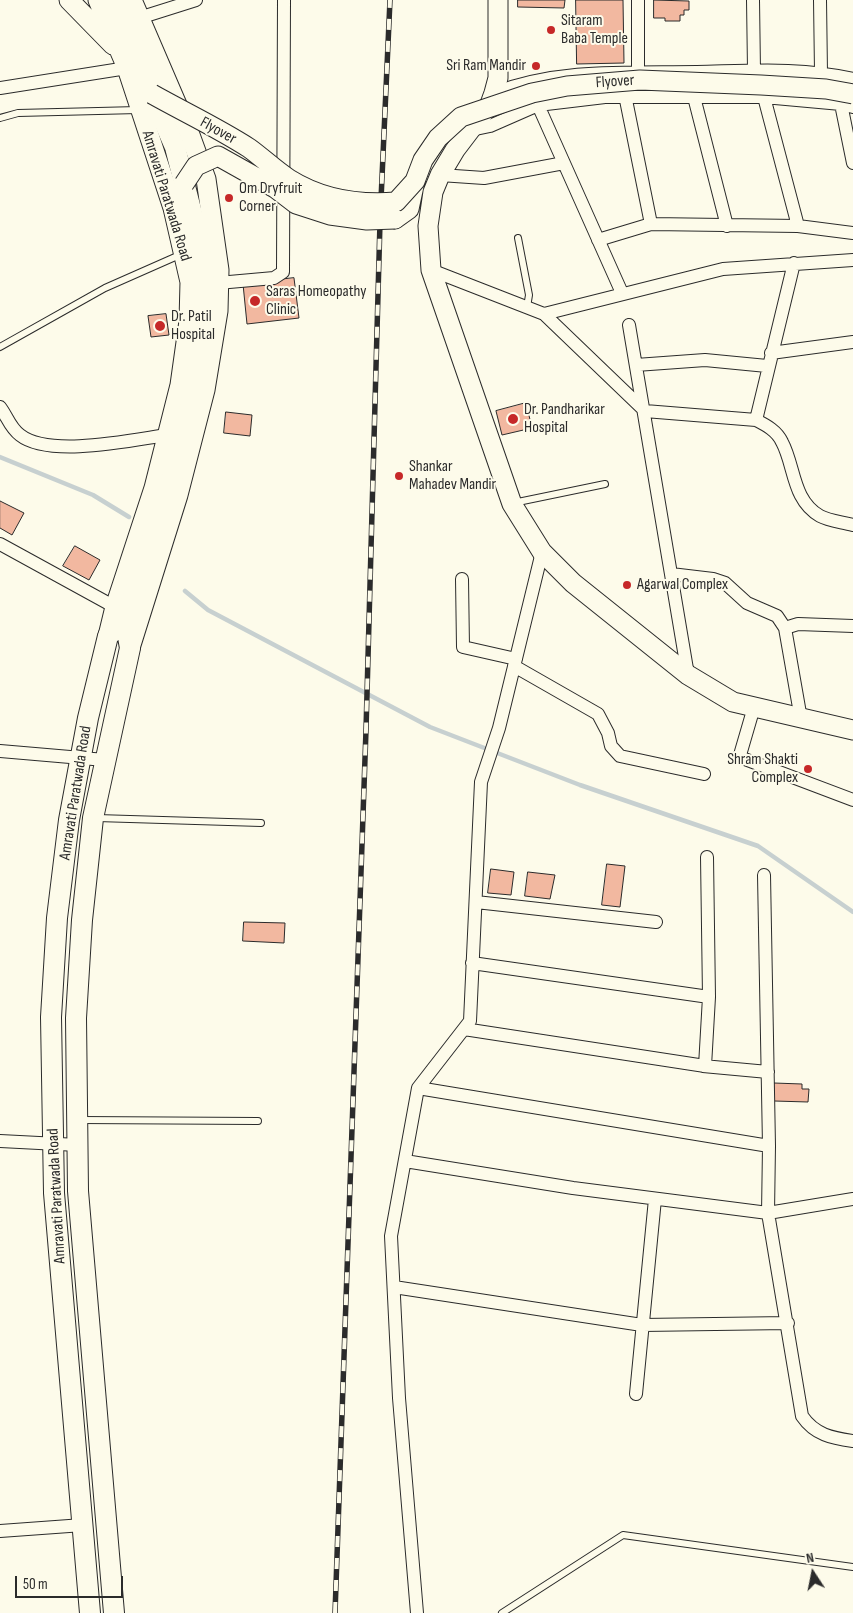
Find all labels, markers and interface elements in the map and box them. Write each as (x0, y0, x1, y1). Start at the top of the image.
place label: Sitaram Baba Temple (561, 11, 628, 49)
marker: Sitaram Baba Temple (545, 24, 557, 36)
place label: Sri Ram Mandir (446, 56, 526, 76)
marker: Sri Ram Mandir (530, 60, 542, 72)
street label: Flyover (595, 71, 635, 93)
street label: Flyover (196, 113, 240, 149)
street label: Amravati Paratwada Road (137, 128, 195, 264)
place label: Om Dryfruit Corner (239, 179, 302, 217)
marker: Om Dryfruit Corner (223, 192, 235, 204)
place label: Saras Homeopathy Clinic (266, 282, 367, 320)
marker: Saras Homeopathy Clinic (248, 294, 262, 308)
place label: Dr. Patil Hospital (171, 307, 215, 345)
marker: Dr. Patil Hospital (153, 319, 167, 333)
place label: Dr. Pandharikar Hospital (524, 400, 605, 438)
marker: Dr. Pandharikar Hospital (506, 412, 520, 426)
place label: Shankar Mahadev Mandir (409, 457, 496, 495)
marker: Shankar Mahadev Mandir (393, 470, 405, 482)
place label: Agarwal Complex (637, 575, 728, 595)
marker: Agarwal Complex (621, 579, 633, 591)
street label: Amravati Paratwada Road (56, 725, 96, 861)
place label: Shram Shakti Complex (727, 750, 798, 788)
marker: Shram Shakti Complex (802, 763, 814, 775)
street label: Amravati Paratwada Road (44, 1128, 70, 1264)
north arrow (788, 1548, 838, 1598)
text: N (805, 1549, 815, 1567)
scale bar (18, 1566, 125, 1598)
text: 50 m (23, 1575, 48, 1594)

